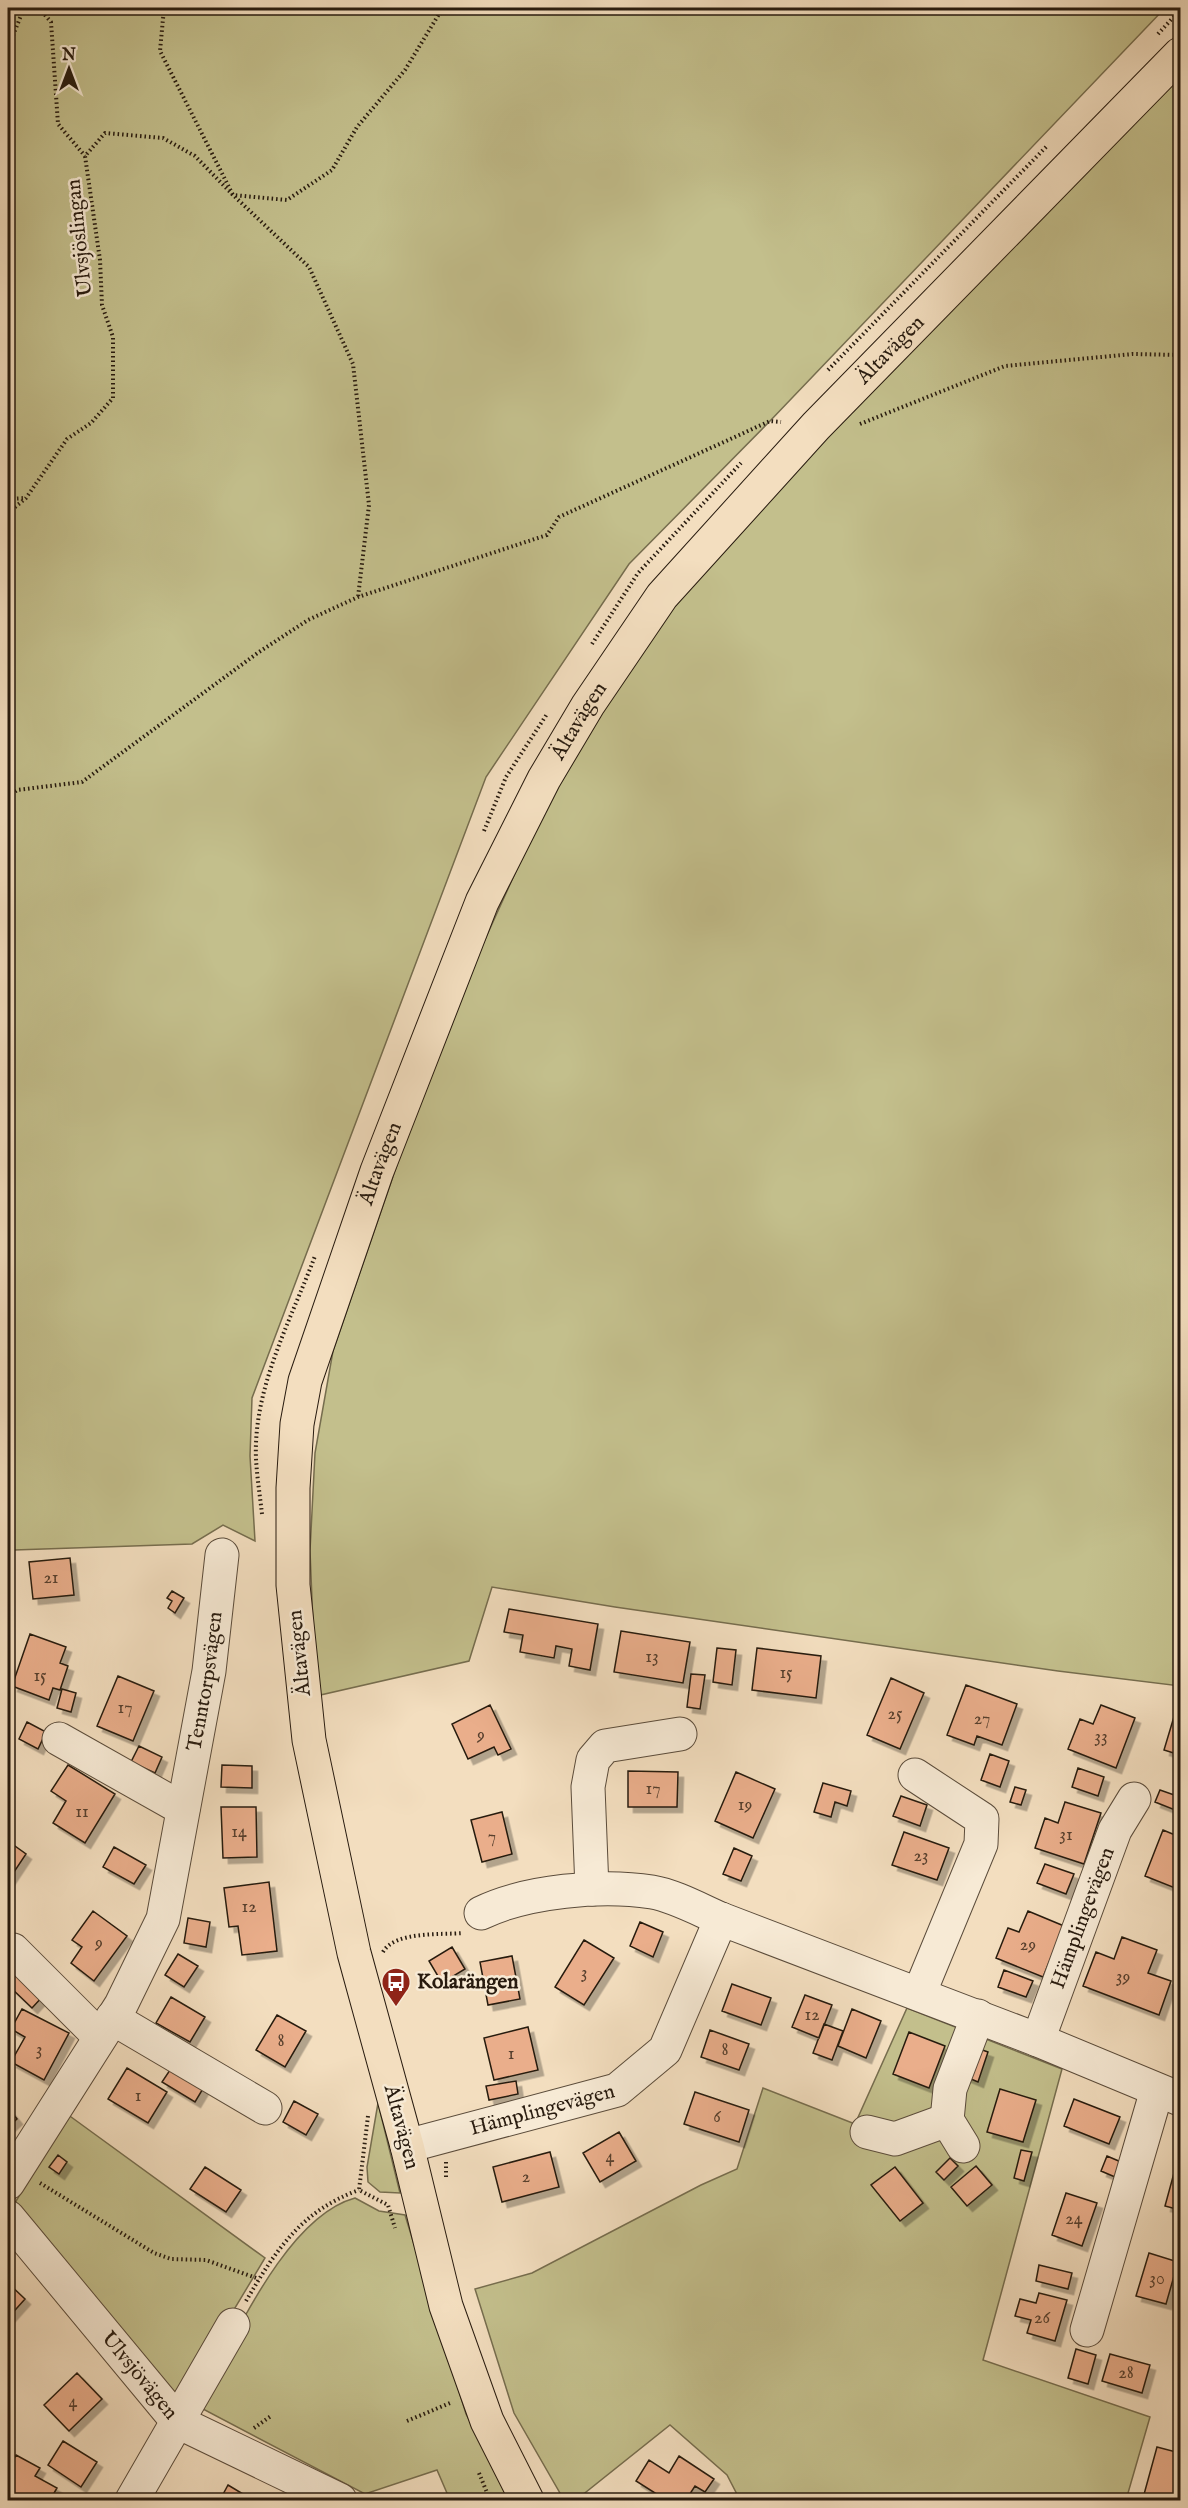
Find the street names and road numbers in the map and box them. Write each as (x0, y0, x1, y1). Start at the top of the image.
street label: Ulvsjöslingan (60, 178, 100, 298)
street label: Ältavägen (849, 310, 930, 391)
street label: Ältavägen (543, 677, 613, 766)
street label: Ältavägen (352, 1118, 408, 1210)
street label: Ältavägen (281, 1609, 318, 1699)
street label: Tenntorpsvägen (181, 1610, 229, 1753)
street label: Hämplingevägen (1044, 1843, 1121, 1992)
street label: Hämplingevägen (467, 2078, 618, 2142)
street label: Ältavägen (377, 2080, 426, 2172)
street label: Ulvsjövägen (95, 2326, 184, 2425)

